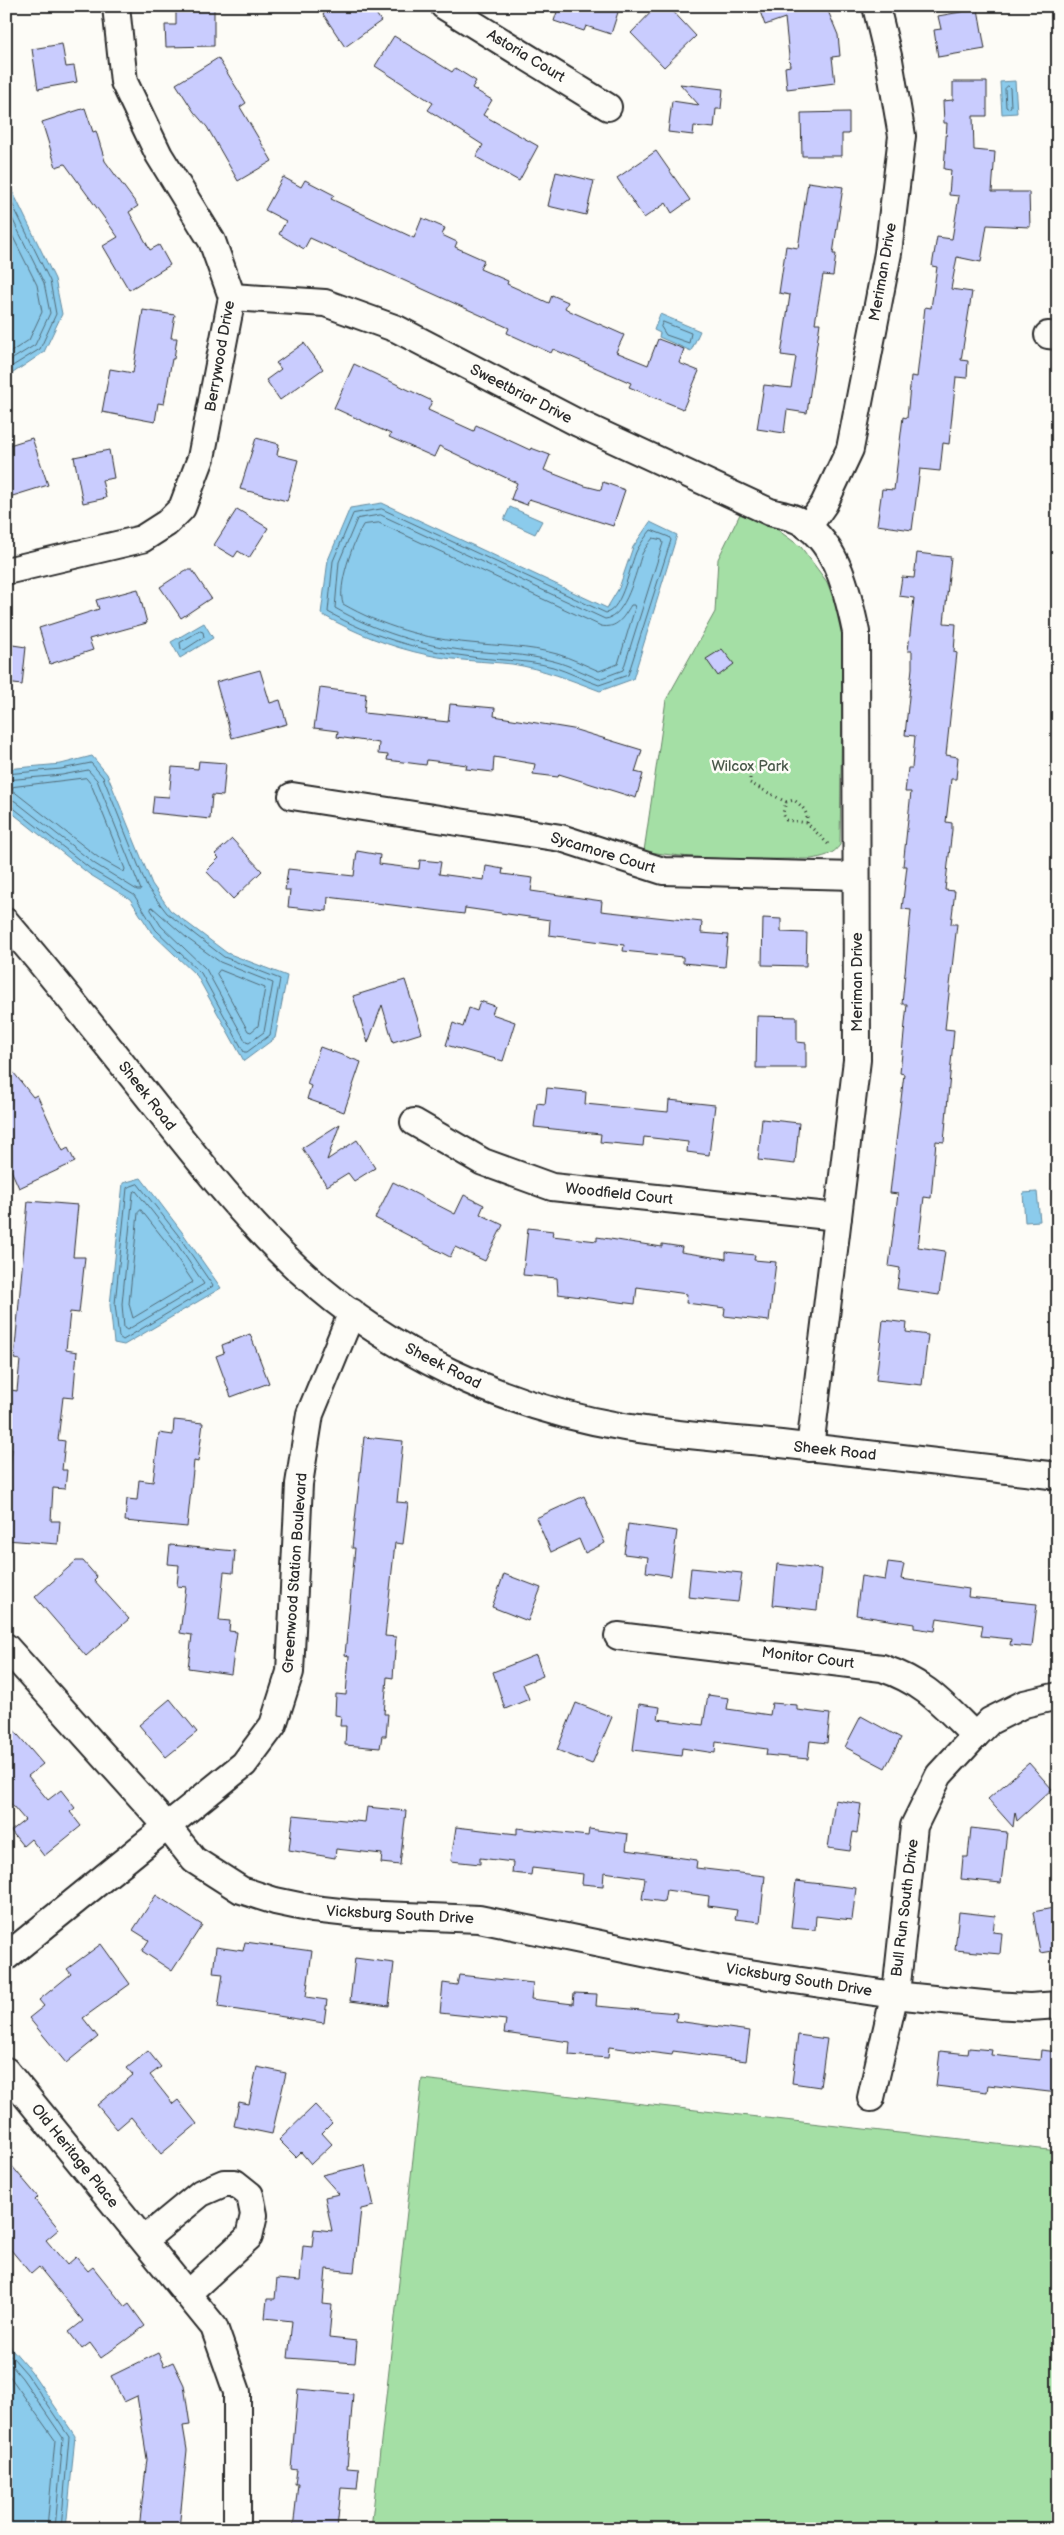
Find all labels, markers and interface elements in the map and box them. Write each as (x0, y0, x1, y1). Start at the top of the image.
street label: Astoria Court (483, 25, 569, 87)
street label: Meriman Drive (865, 221, 901, 323)
street label: Berrywood Drive (201, 299, 239, 413)
street label: Sweetbriar Drive (467, 360, 575, 428)
park label: Wilcox Park (712, 757, 789, 776)
street label: Sycamore Court (548, 828, 658, 878)
street label: Meriman Drive (848, 932, 867, 1032)
street label: Sheek Road (114, 1058, 180, 1134)
street label: Woodfield Court (564, 1179, 674, 1209)
street label: Sheek Road (402, 1339, 484, 1393)
street label: Sheek Road (793, 1437, 877, 1465)
street label: Greenwood Station Boulevard (279, 1472, 311, 1674)
street label: Monitor Court (761, 1643, 856, 1673)
street label: Bull Run South Drive (887, 1838, 923, 1978)
street label: Vicksburg South Drive (326, 1902, 474, 1928)
street label: Vicksburg South Drive (725, 1959, 874, 2001)
street label: Old Heritage Place (27, 2100, 123, 2212)

